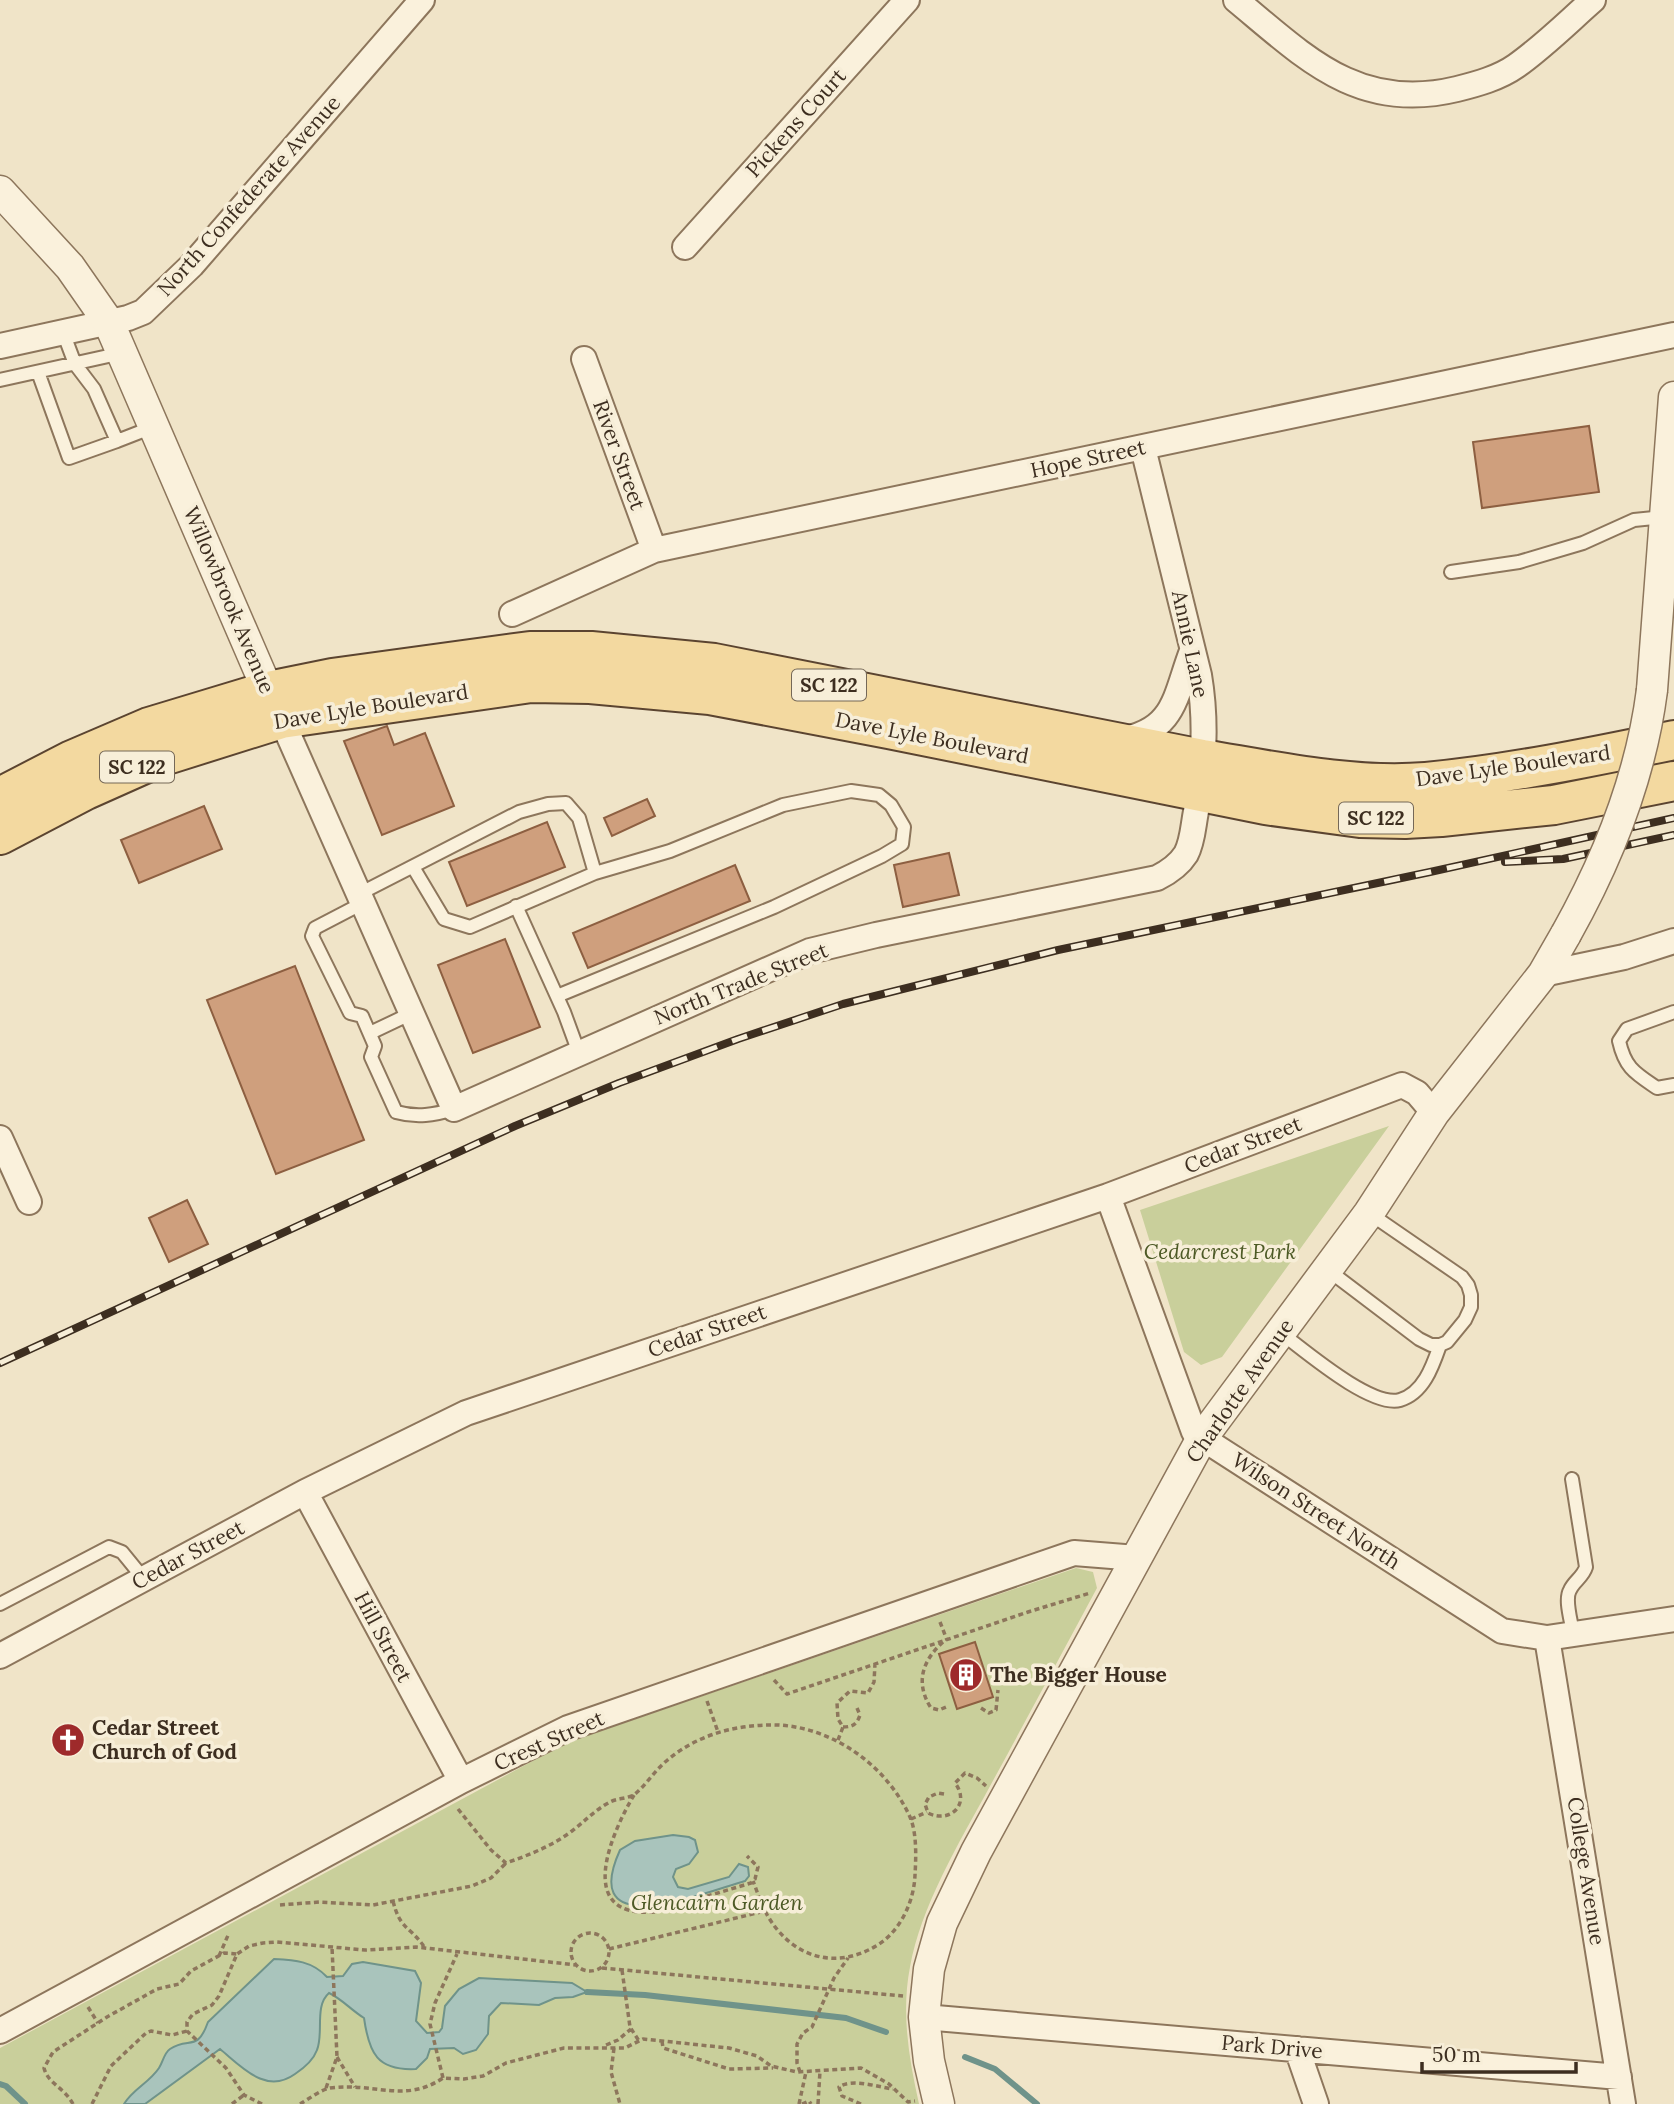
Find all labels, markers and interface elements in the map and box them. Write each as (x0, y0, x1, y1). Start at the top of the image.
street label: Pickens Court (740, 62, 852, 183)
street label: North Confederate Avenue (151, 89, 346, 302)
street label: River Street (587, 396, 652, 514)
street label: Hope Street (1028, 433, 1149, 484)
street label: Willowbrook Avenue (178, 502, 281, 697)
street label: Annie Lane (1166, 587, 1215, 700)
road number: SC 122 (792, 670, 866, 700)
street label: Dave Lyle Boulevard (272, 678, 470, 735)
street label: Dave Lyle Boulevard (833, 706, 1031, 769)
street label: Dave Lyle Boulevard (1414, 738, 1612, 793)
road number: SC 122 (100, 752, 174, 782)
road number: SC 122 (1339, 803, 1413, 834)
street label: North Trade Street (650, 936, 833, 1031)
street label: Cedar Street (1180, 1109, 1306, 1179)
park label: Cedarcrest Park (1144, 1238, 1296, 1265)
street label: Cedar Street (644, 1297, 770, 1363)
street label: Charlotte Avenue (1180, 1313, 1299, 1468)
street label: Wilson Street North (1227, 1446, 1406, 1575)
street label: Cedar Street (127, 1513, 249, 1595)
street label: Hill Street (348, 1587, 419, 1687)
building icon: The Bigger House (947, 1656, 985, 1694)
place label: The Bigger House (990, 1661, 1167, 1688)
street label: Crest Street (489, 1704, 609, 1777)
place label: Cedar Street Church of God (92, 1714, 237, 1765)
church icon: Cedar Street Church of God (49, 1721, 87, 1759)
street label: College Avenue (1561, 1795, 1612, 1947)
park label: Glencairn Garden (631, 1889, 803, 1916)
street label: Park Drive (1220, 2029, 1324, 2064)
scale bar (1422, 2030, 1576, 2074)
text: 50 m (1432, 2041, 1481, 2068)

